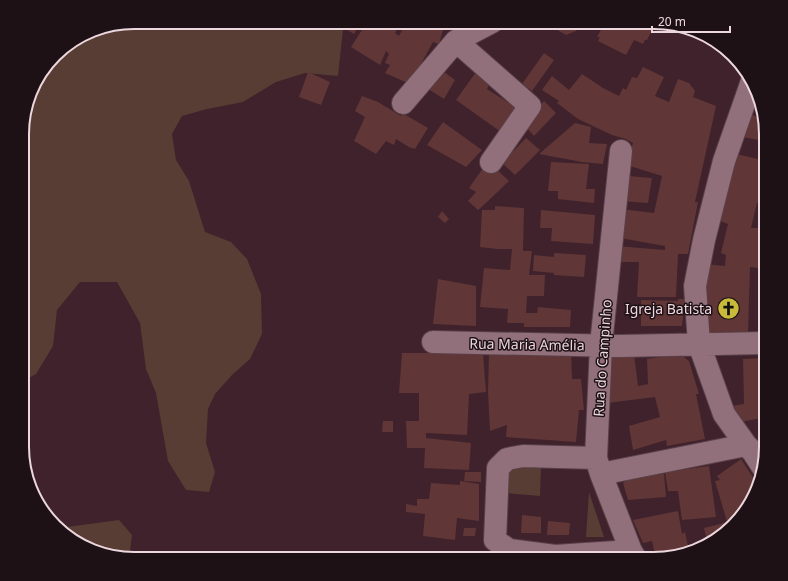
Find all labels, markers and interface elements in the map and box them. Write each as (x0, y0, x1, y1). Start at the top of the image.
scale bar (652, 8, 730, 34)
text: 20 m (658, 13, 686, 30)
church icon: Igreja Batista (715, 295, 741, 321)
street label: Rua do Campinho (588, 299, 616, 417)
place label: Igreja Batista (625, 299, 712, 318)
street label: Rua Maria Amélia (469, 333, 585, 355)

